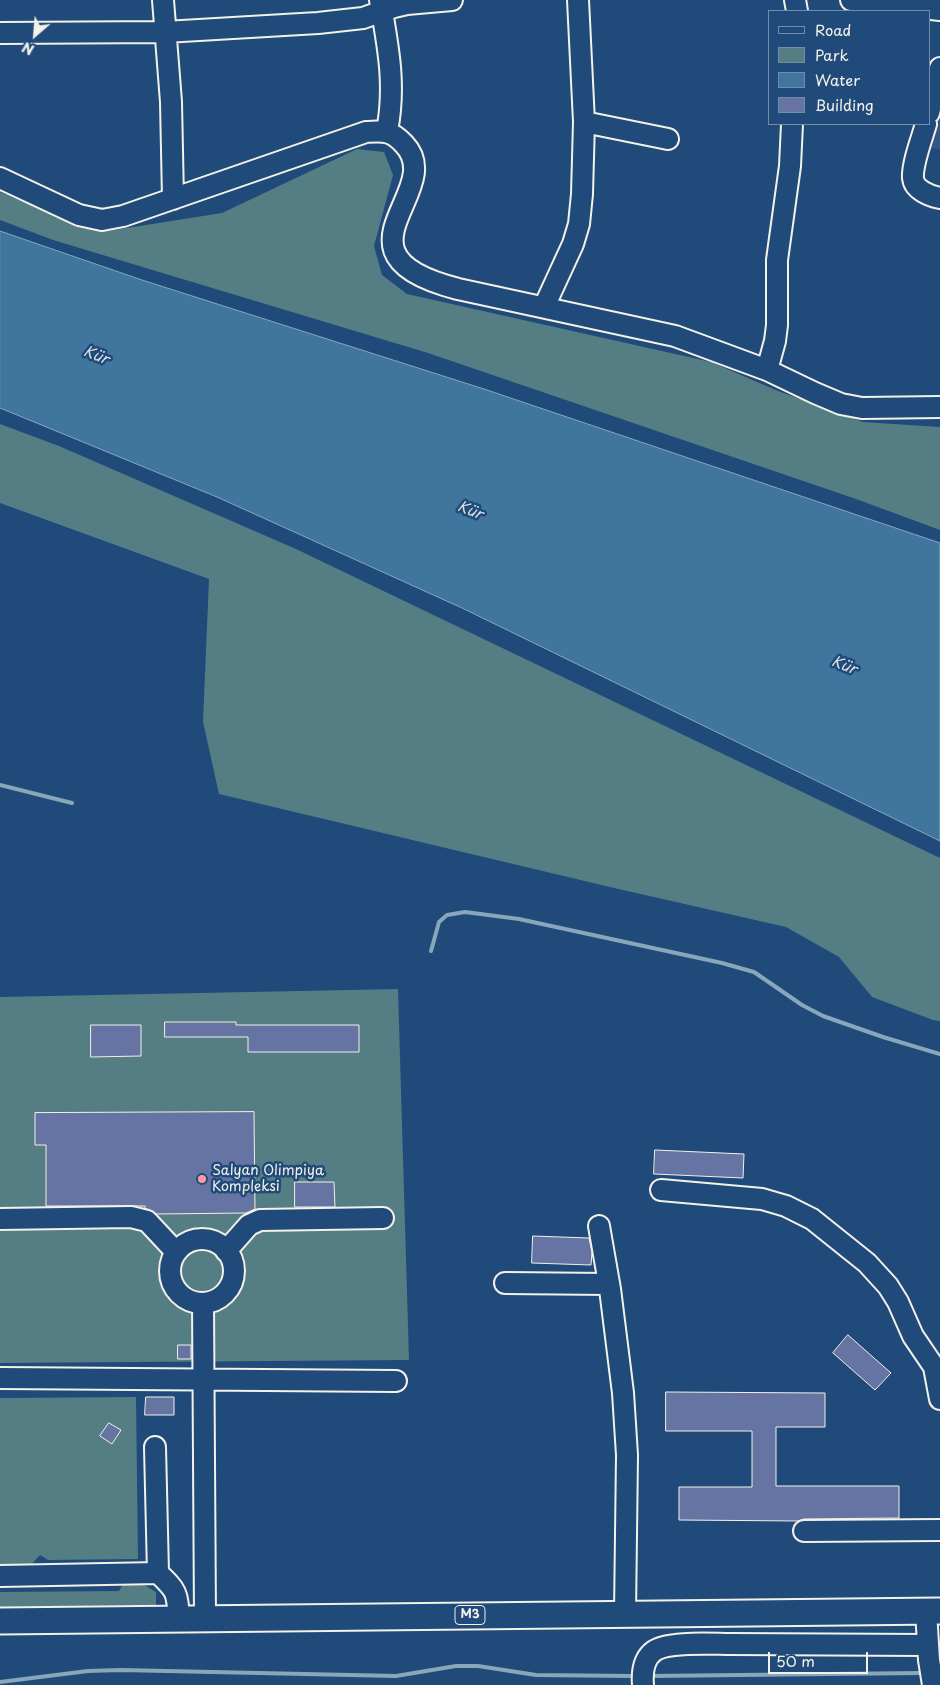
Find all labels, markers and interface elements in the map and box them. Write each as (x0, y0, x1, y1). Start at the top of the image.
north arrow (10, 10, 60, 60)
legend (768, 10, 930, 125)
text: Road (815, 18, 851, 41)
text: N (18, 37, 38, 61)
text: Park (815, 43, 849, 66)
text: Water (815, 68, 860, 91)
text: Building (815, 93, 874, 116)
water label: Kür (81, 343, 111, 369)
water label: Kür (455, 498, 485, 524)
water label: Kür (829, 653, 859, 679)
place label: Salyan Olimpiya Kompleksi (212, 1163, 324, 1196)
marker: Salyan Olimpiya Kompleksi (196, 1173, 208, 1185)
road number: M3 (455, 1606, 485, 1624)
scale bar (770, 1642, 870, 1674)
text: 50 m (776, 1649, 815, 1672)

